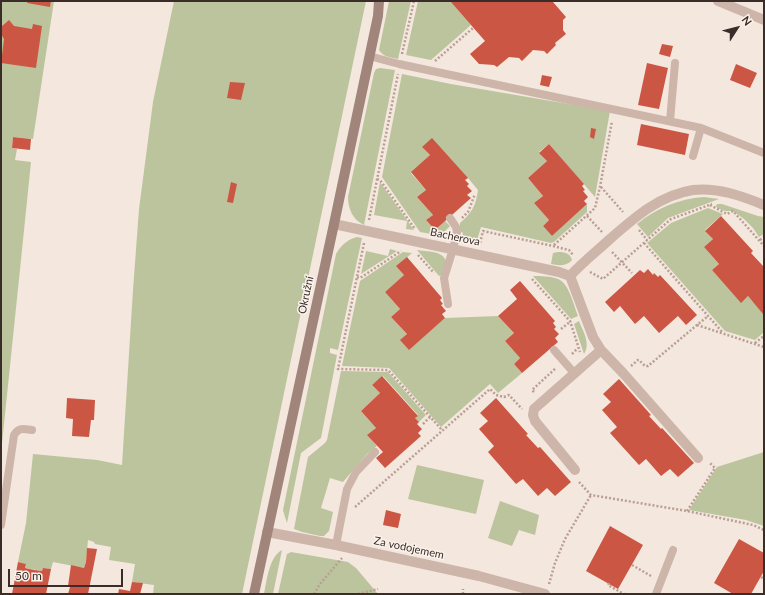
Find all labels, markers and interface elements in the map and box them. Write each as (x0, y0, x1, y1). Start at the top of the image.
north arrow (717, 8, 757, 48)
text: N (739, 13, 755, 28)
street label: Bacherova (429, 225, 481, 249)
street label: Okružní (296, 275, 316, 315)
street label: Za vodojemem (373, 534, 445, 562)
scale bar (10, 561, 125, 587)
text: 50 m (15, 568, 42, 583)

